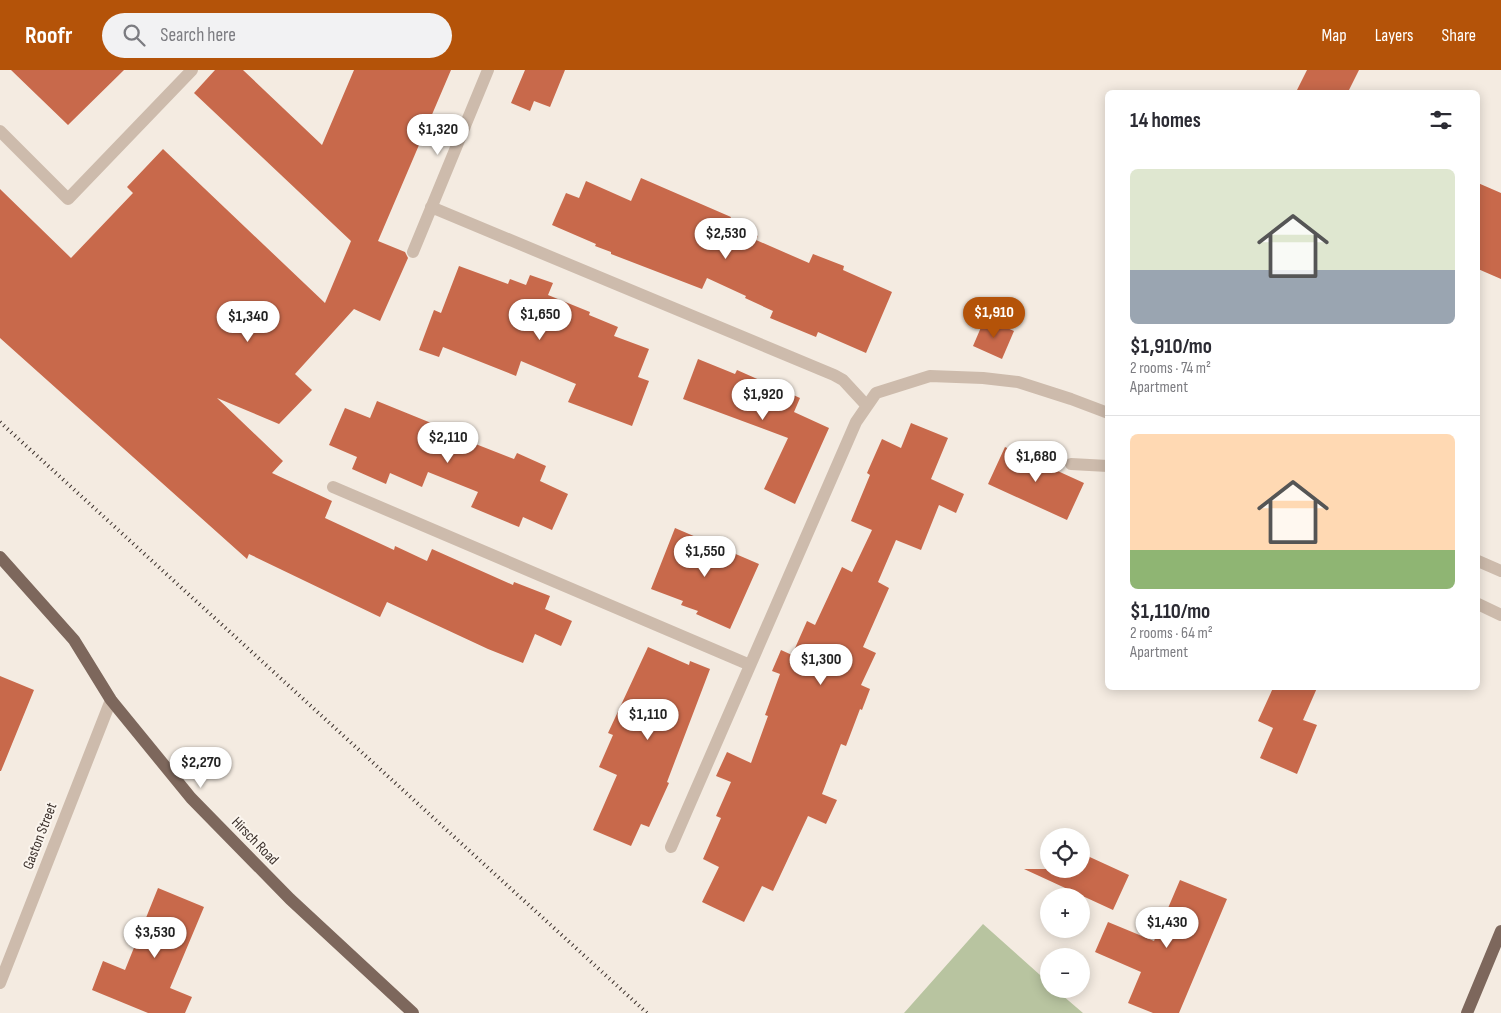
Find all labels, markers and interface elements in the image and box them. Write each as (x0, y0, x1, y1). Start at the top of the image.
search box (102, 13, 452, 58)
text: Roofr (25, 21, 72, 50)
icon: search (120, 21, 148, 49)
text: Search here (160, 24, 236, 47)
text: Map (1322, 25, 1347, 46)
text: Layers (1375, 25, 1414, 46)
text: Share (1442, 25, 1476, 46)
icon: filters (1427, 106, 1455, 134)
text: 14 homes (1130, 108, 1201, 133)
pin: $1,320 (397, 114, 479, 156)
text: $1,320 (418, 120, 458, 139)
icon: home (1248, 201, 1338, 291)
pin: $2,530 (685, 218, 767, 260)
text: $2,530 (706, 224, 746, 243)
pin: $1,910 (953, 296, 1035, 339)
pin: $1,650 (499, 298, 581, 341)
pin: $1,340 (207, 300, 289, 343)
text: $1,910 (974, 303, 1014, 322)
text: $1,650 (520, 305, 560, 324)
text: $1,340 (228, 307, 268, 326)
text: $1,910/mo (1130, 334, 1212, 359)
text: 2 rooms · 74 m² (1130, 359, 1211, 378)
pin: $1,920 (722, 378, 804, 421)
text: Apartment (1130, 378, 1188, 397)
text: $1,920 (743, 385, 783, 404)
pin: $2,110 (407, 422, 489, 464)
text: $2,110 (428, 428, 468, 447)
pin: $1,680 (995, 440, 1077, 483)
text: $1,680 (1015, 447, 1057, 466)
icon: home (1248, 467, 1338, 557)
pin: $1,550 (664, 536, 746, 578)
text: $1,550 (685, 542, 725, 561)
text: $1,110/mo (1130, 599, 1210, 624)
text: 2 rooms · 64 m² (1130, 624, 1213, 643)
text: Apartment (1130, 643, 1188, 662)
pin: $1,300 (780, 644, 862, 686)
text: $1,300 (801, 650, 841, 669)
pin: $1,110 (607, 698, 689, 741)
text: $1,110 (629, 705, 667, 724)
pin: $2,270 (160, 746, 242, 789)
text: $2,270 (181, 753, 221, 772)
street label: Gaston Street (19, 800, 62, 872)
street label: Hirsch Road (227, 813, 283, 869)
map controls (1040, 828, 1090, 998)
button: locate (1040, 828, 1090, 878)
button: + (1040, 888, 1090, 938)
pin: $1,430 (1126, 906, 1208, 949)
text: $1,430 (1147, 913, 1187, 932)
pin: $3,530 (114, 916, 196, 959)
text: $3,530 (135, 923, 175, 942)
button: − (1040, 948, 1090, 998)

